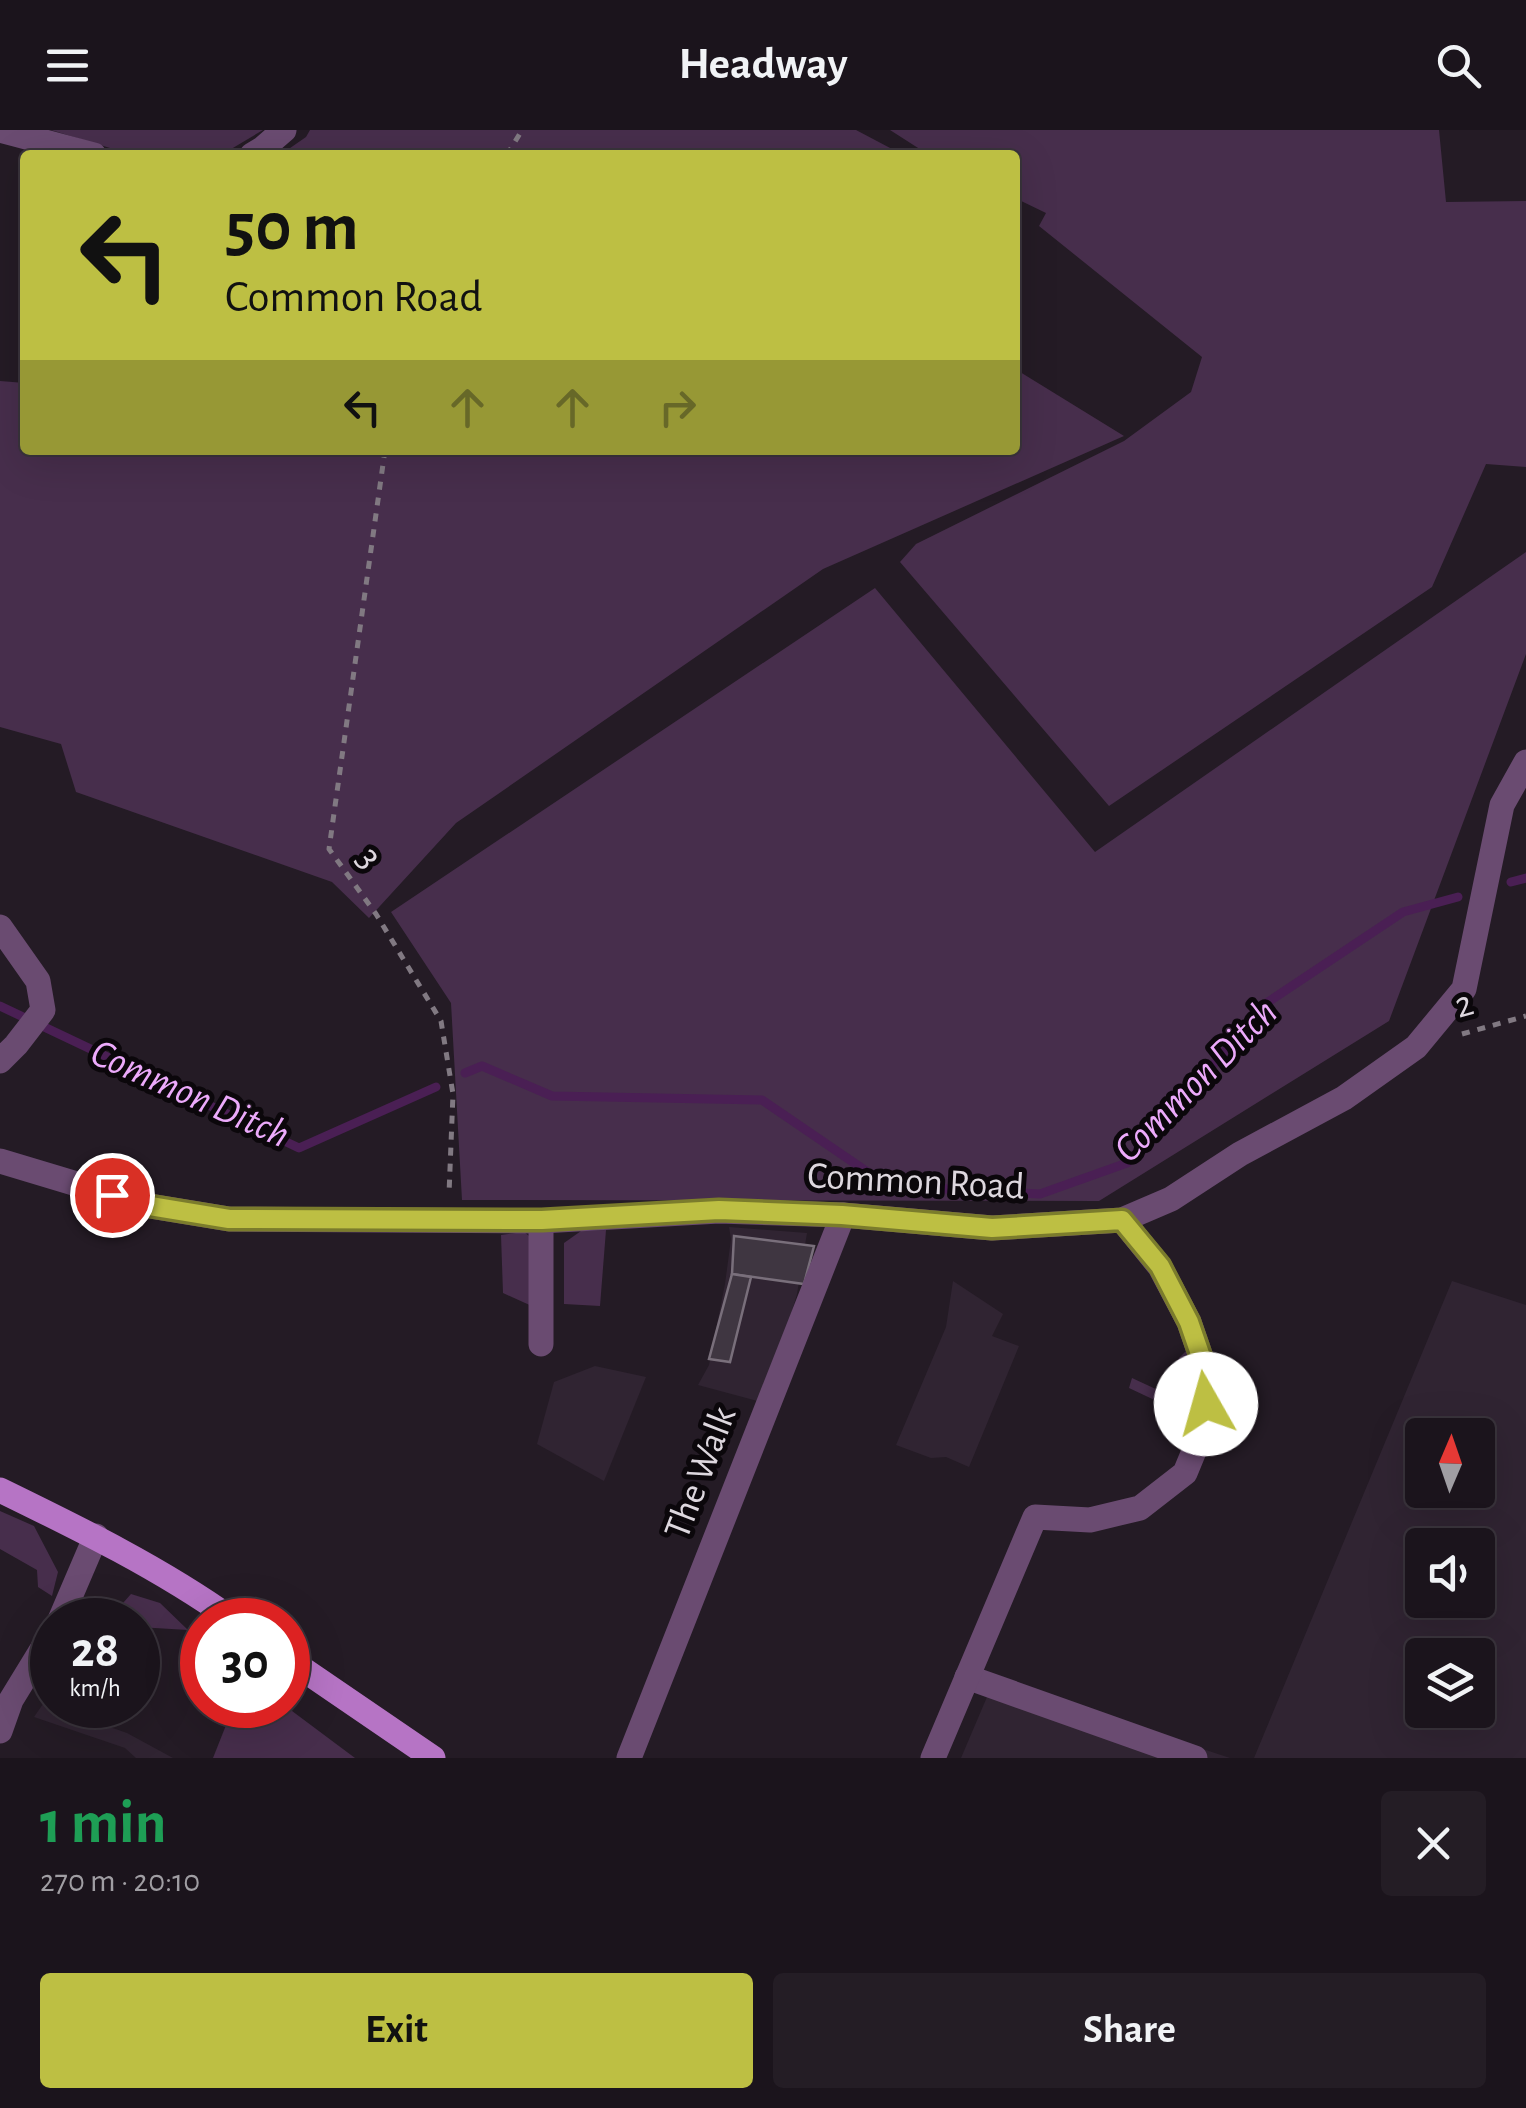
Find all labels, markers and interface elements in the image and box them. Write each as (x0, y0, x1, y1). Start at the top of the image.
icon: menu (40, 38, 95, 93)
icon: search (1431, 38, 1486, 93)
text: Headway (678, 42, 848, 87)
icon: left (60, 190, 190, 320)
text: 50 m (225, 193, 359, 263)
text: Common Road (225, 275, 483, 320)
icon: left (335, 380, 390, 435)
icon: ahead (440, 380, 495, 435)
icon: ahead (545, 380, 600, 435)
icon: right (650, 380, 705, 435)
street label: 3 (349, 840, 389, 876)
street label: 2 (1450, 984, 1478, 1026)
water label: Common Ditch (1107, 992, 1285, 1170)
water label: Common Ditch (85, 1033, 295, 1155)
pin (70, 1153, 155, 1238)
street label: Common Road (806, 1157, 1026, 1207)
icon: arrive (85, 1168, 140, 1223)
position arrow (1154, 1352, 1258, 1456)
street label: The Walk (659, 1401, 744, 1544)
north arrow (1405, 1418, 1495, 1508)
map controls (1405, 1418, 1495, 1728)
button: sound (1405, 1528, 1495, 1618)
speed limit sign: 30 (180, 1598, 310, 1728)
text: 28 (71, 1626, 119, 1676)
button: layers (1405, 1638, 1495, 1728)
text: km/h (69, 1676, 121, 1701)
button: close (1381, 1791, 1486, 1896)
text: 1 min (40, 1794, 166, 1854)
text: 270 m · 20:10 (40, 1865, 200, 1897)
button: Exit (40, 1973, 753, 2088)
button: Share (773, 1973, 1486, 2088)

